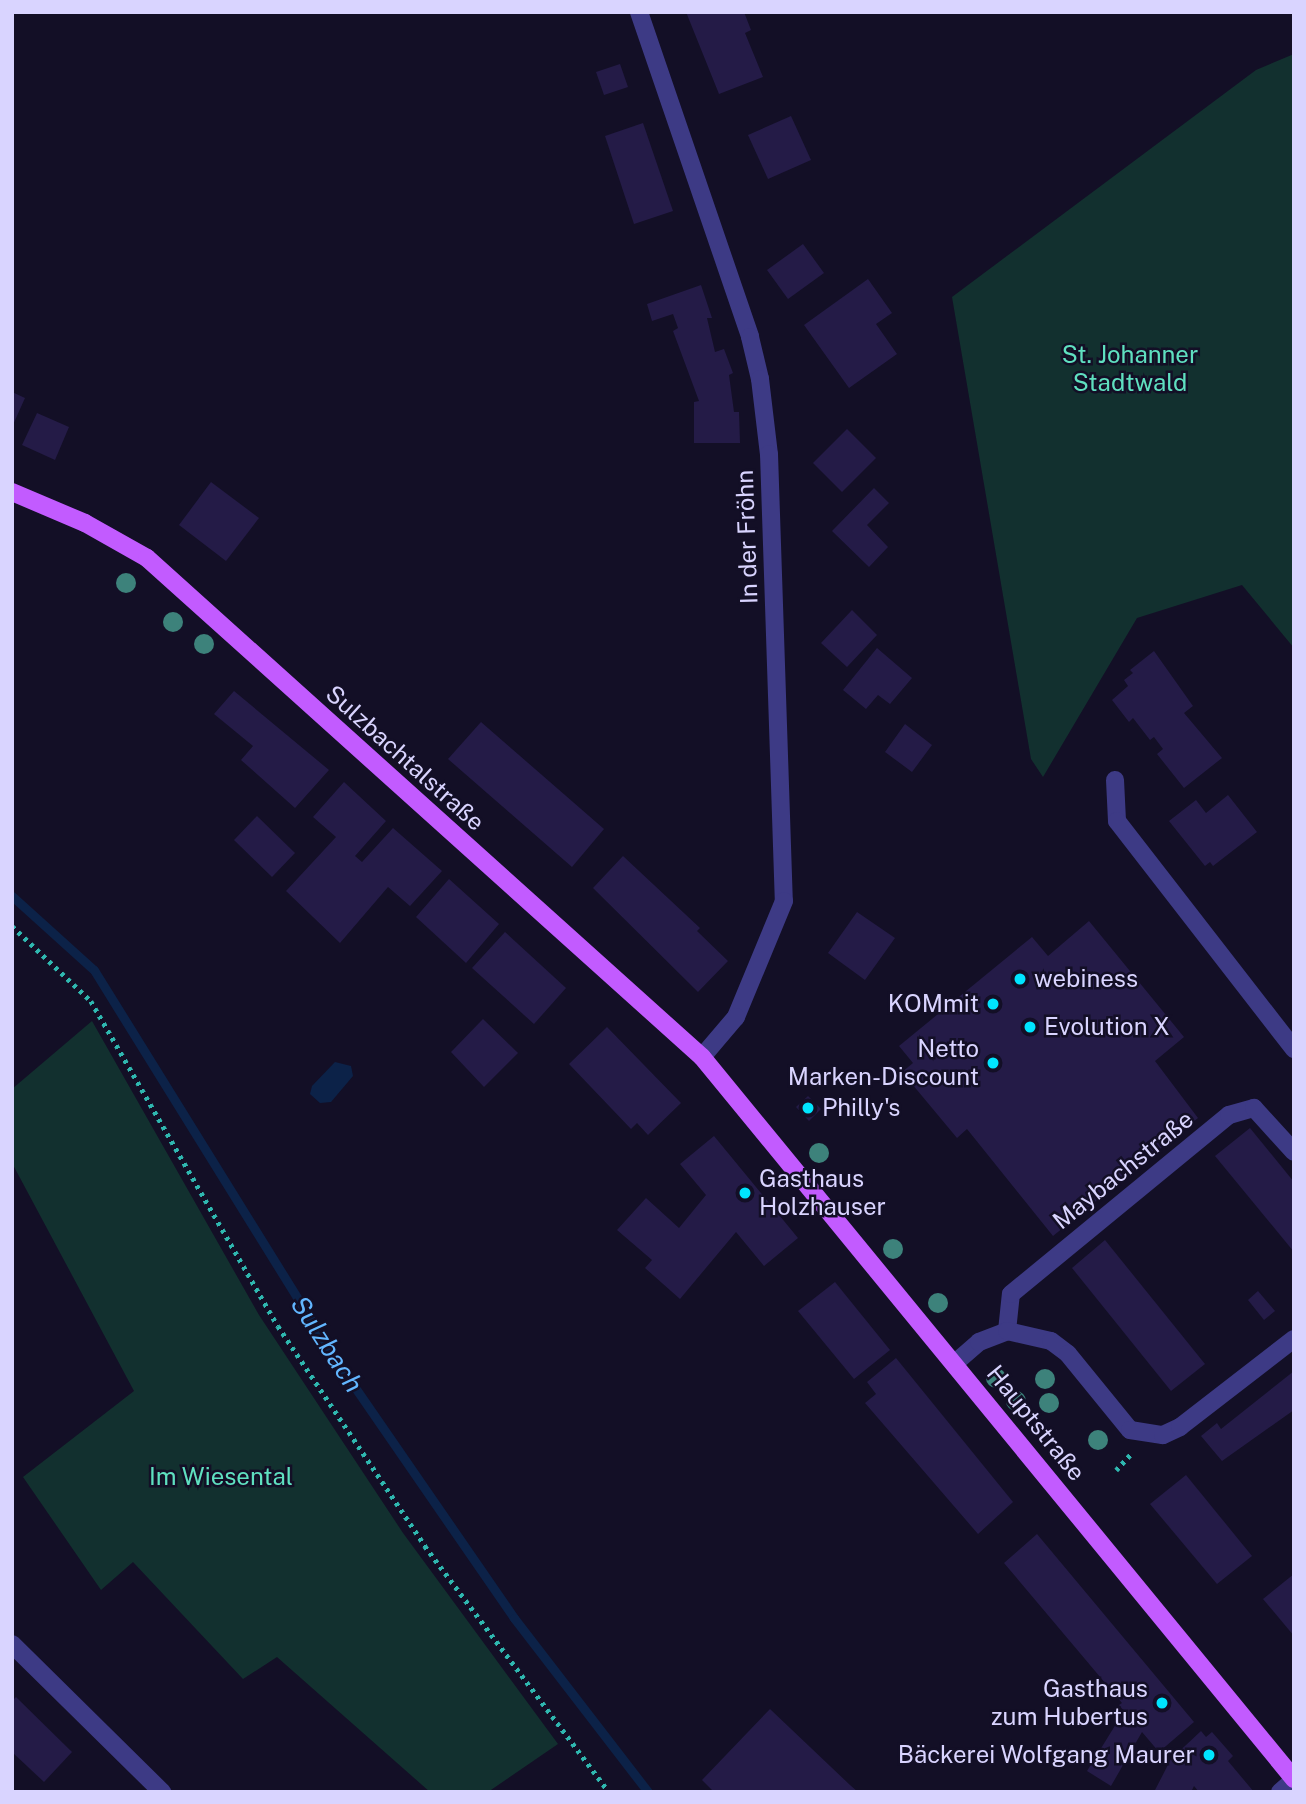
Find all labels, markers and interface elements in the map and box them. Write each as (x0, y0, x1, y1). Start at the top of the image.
park label: St. Johanner Stadtwald (1062, 341, 1198, 397)
street label: In der Fröhn (730, 469, 764, 605)
street label: Sulzbachtalstraße (320, 679, 490, 837)
place label: webiness (1034, 965, 1138, 993)
marker: webiness (1012, 971, 1028, 987)
place label: KOMmit (888, 990, 979, 1018)
marker: KOMmit (985, 996, 1001, 1012)
place label: Evolution X (1044, 1013, 1170, 1041)
marker: Evolution X (1022, 1019, 1038, 1035)
place label: Netto Marken-Discount (788, 1035, 979, 1091)
marker: Netto Marken-Discount (985, 1055, 1001, 1071)
place label: Philly's (822, 1094, 900, 1122)
marker: Philly's (800, 1100, 816, 1116)
street label: Maybachstraße (1047, 1105, 1199, 1235)
place label: Gasthaus Holzhauser (759, 1165, 886, 1221)
marker: Gasthaus Holzhauser (737, 1185, 753, 1201)
water label: Sulzbach (284, 1290, 370, 1398)
street label: Hauptstraße (981, 1360, 1091, 1486)
park label: Im Wiesental (149, 1463, 293, 1491)
place label: Gasthaus zum Hubertus (991, 1675, 1148, 1731)
marker: Gasthaus zum Hubertus (1154, 1695, 1170, 1711)
place label: Bäckerei Wolfgang Maurer (897, 1741, 1195, 1769)
marker: Bäckerei Wolfgang Maurer (1201, 1747, 1217, 1763)

